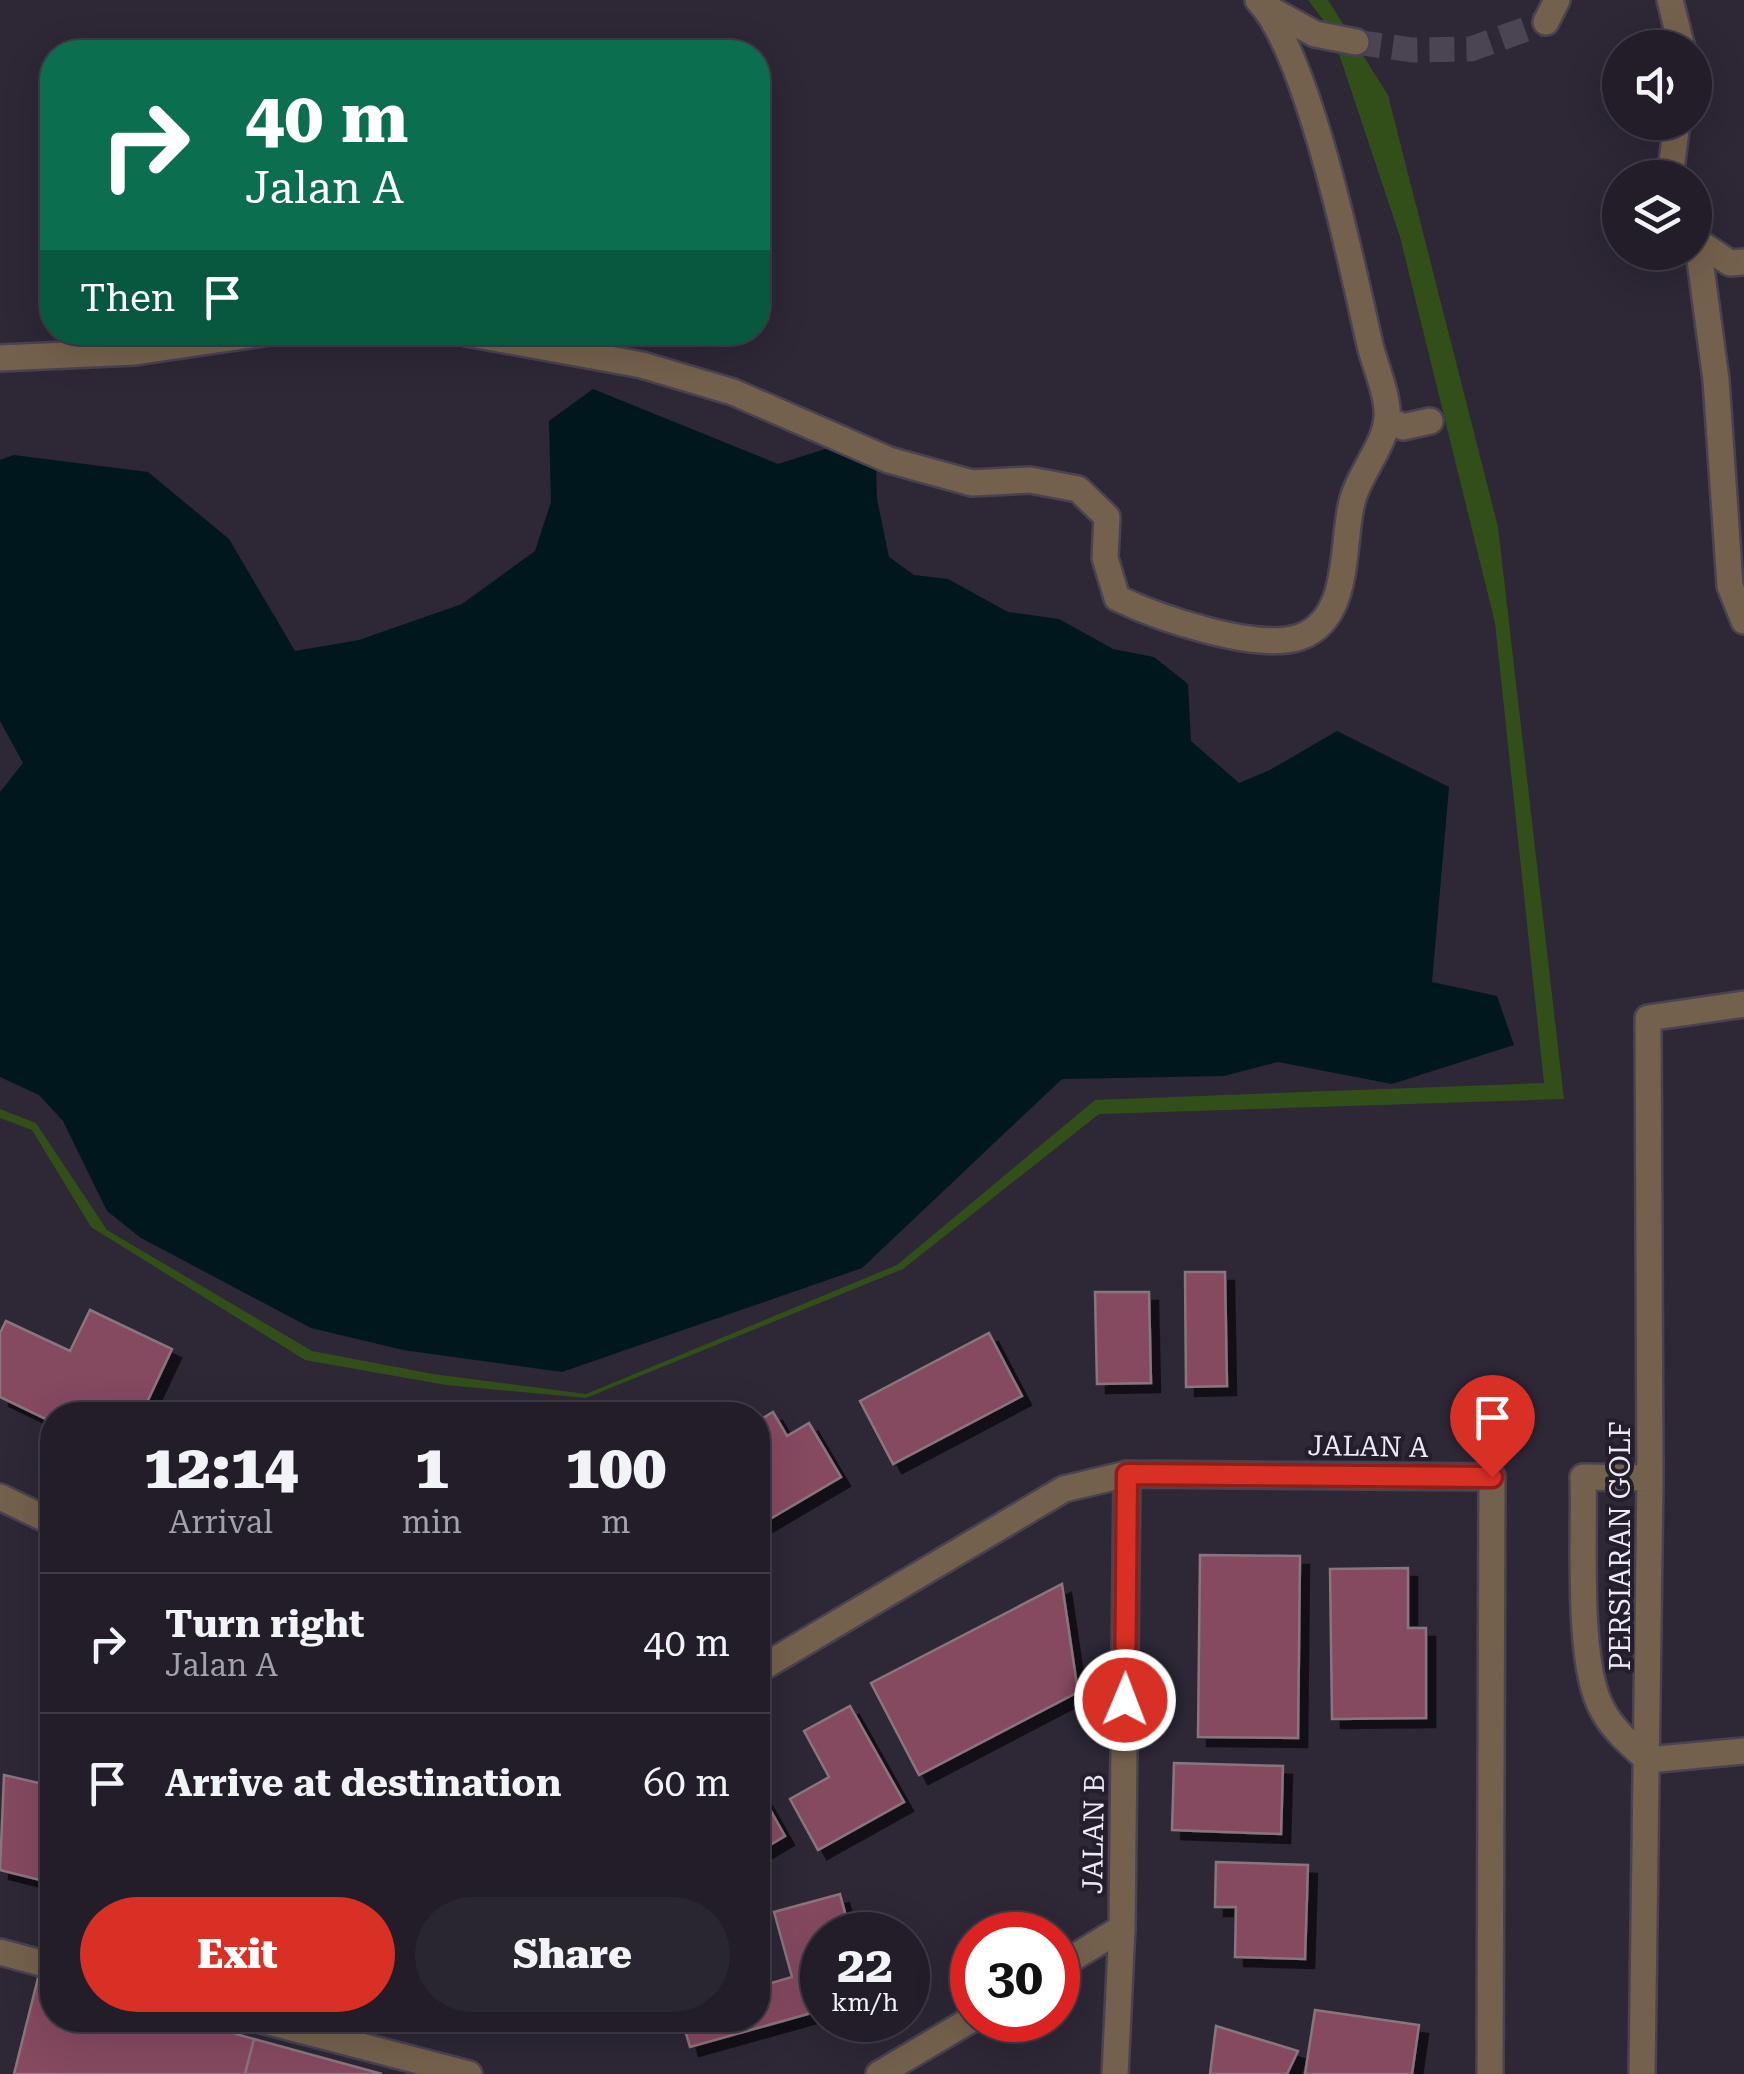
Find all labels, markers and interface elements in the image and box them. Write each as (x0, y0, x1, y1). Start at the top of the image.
map controls (1602, 30, 1712, 270)
button: sound (1602, 30, 1712, 140)
text: 40 m (245, 77, 409, 159)
icon: right (80, 80, 210, 210)
button: layers (1602, 160, 1712, 270)
text: Jalan A (245, 161, 404, 214)
icon: arrive (195, 270, 250, 325)
text: Then (80, 276, 175, 320)
pin (1450, 1375, 1535, 1478)
icon: arrive (1465, 1390, 1520, 1445)
street label: PERSIARAN GOLF (1604, 1421, 1637, 1671)
street label: JALAN A (1307, 1429, 1429, 1464)
text: 12:14 (144, 1432, 298, 1503)
text: 1 (415, 1432, 449, 1503)
text: 100 (565, 1432, 666, 1503)
text: Arrival (169, 1503, 273, 1541)
text: min (402, 1503, 462, 1541)
text: m (601, 1503, 630, 1541)
text: Turn right (165, 1602, 364, 1646)
icon: right (80, 1616, 135, 1671)
text: 40 m (643, 1621, 730, 1665)
text: Jalan A (165, 1646, 278, 1684)
position arrow (1073, 1648, 1177, 1752)
icon: arrive (80, 1756, 135, 1811)
text: Arrive at destination (165, 1761, 561, 1805)
text: 60 m (643, 1761, 730, 1805)
street label: JALAN B (1076, 1774, 1111, 1894)
button: Exit (80, 1897, 395, 2012)
button: Share (415, 1897, 730, 2012)
speed limit sign: 30 (950, 1912, 1080, 2042)
text: 22 (837, 1936, 893, 1994)
text: km/h (832, 1988, 898, 2017)

